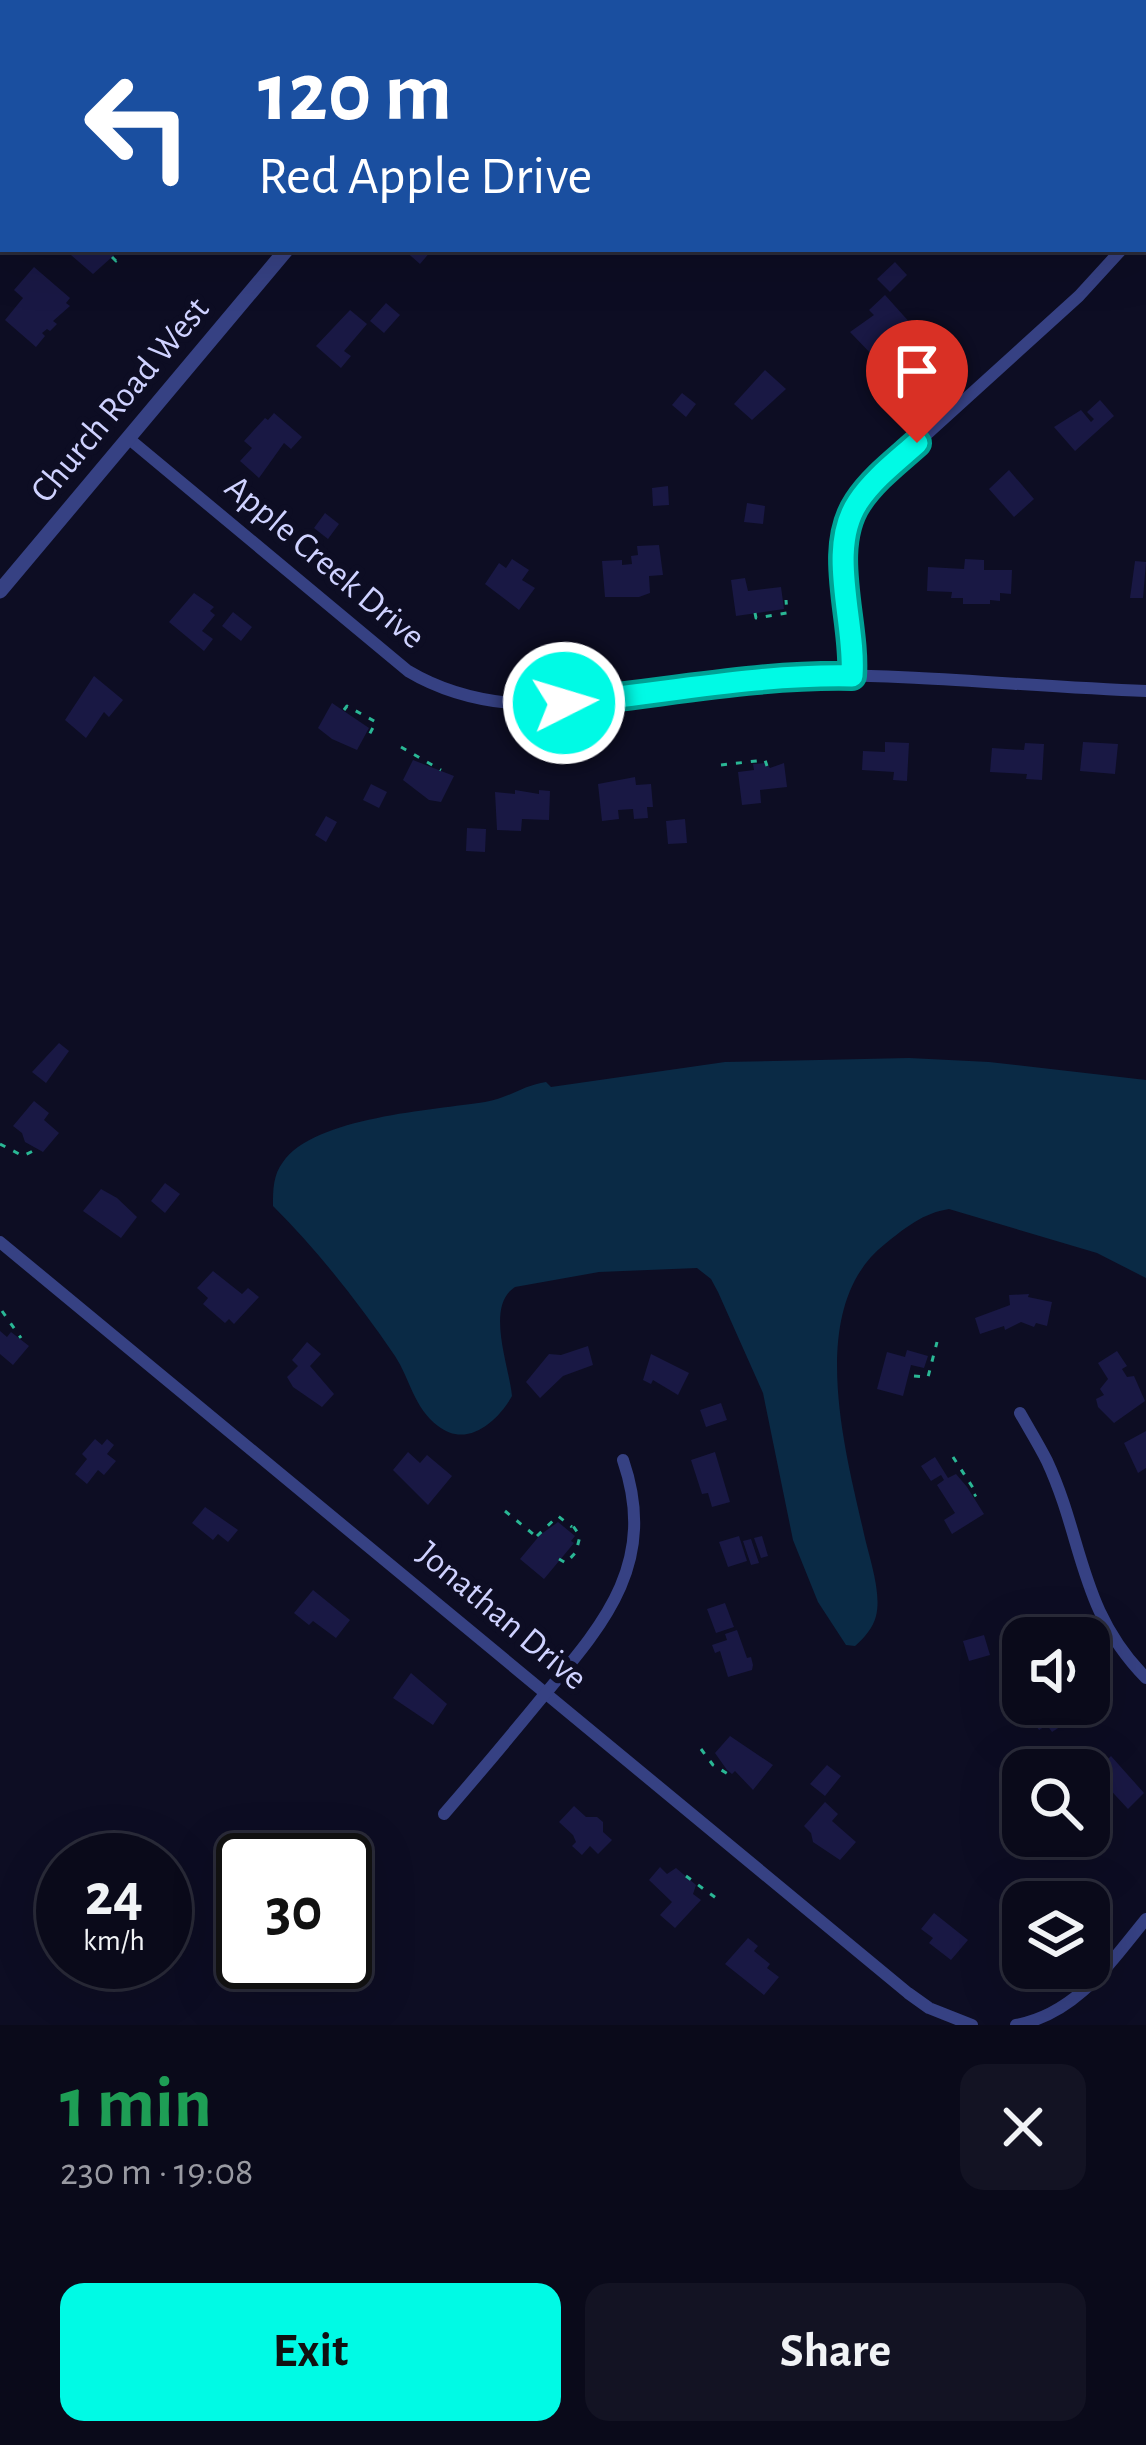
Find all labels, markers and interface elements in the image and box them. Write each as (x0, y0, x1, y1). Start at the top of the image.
icon: left (60, 48, 216, 204)
text: 120 m (258, 52, 452, 136)
text: Red Apple Drive (258, 150, 592, 204)
street label: Church Road West (24, 290, 216, 509)
pin (866, 320, 968, 443)
icon: arrive (884, 338, 950, 404)
street label: Apple Creek Drive (218, 468, 432, 656)
position arrow (501, 640, 627, 766)
street label: Jonathan Drive (410, 1535, 594, 1697)
map controls (1002, 1617, 1110, 1989)
button: sound (1002, 1617, 1110, 1725)
button: search (1002, 1749, 1110, 1857)
speed limit sign: 30 (216, 1833, 372, 1989)
text: 24 (85, 1866, 143, 1926)
button: layers (1002, 1881, 1110, 1989)
text: km/h (83, 1926, 145, 1956)
button: close (960, 2064, 1086, 2190)
text: 1 min (60, 2068, 212, 2140)
text: 230 m · 19:08 (60, 2153, 254, 2192)
button: Exit (60, 2283, 561, 2421)
button: Share (585, 2283, 1086, 2421)

